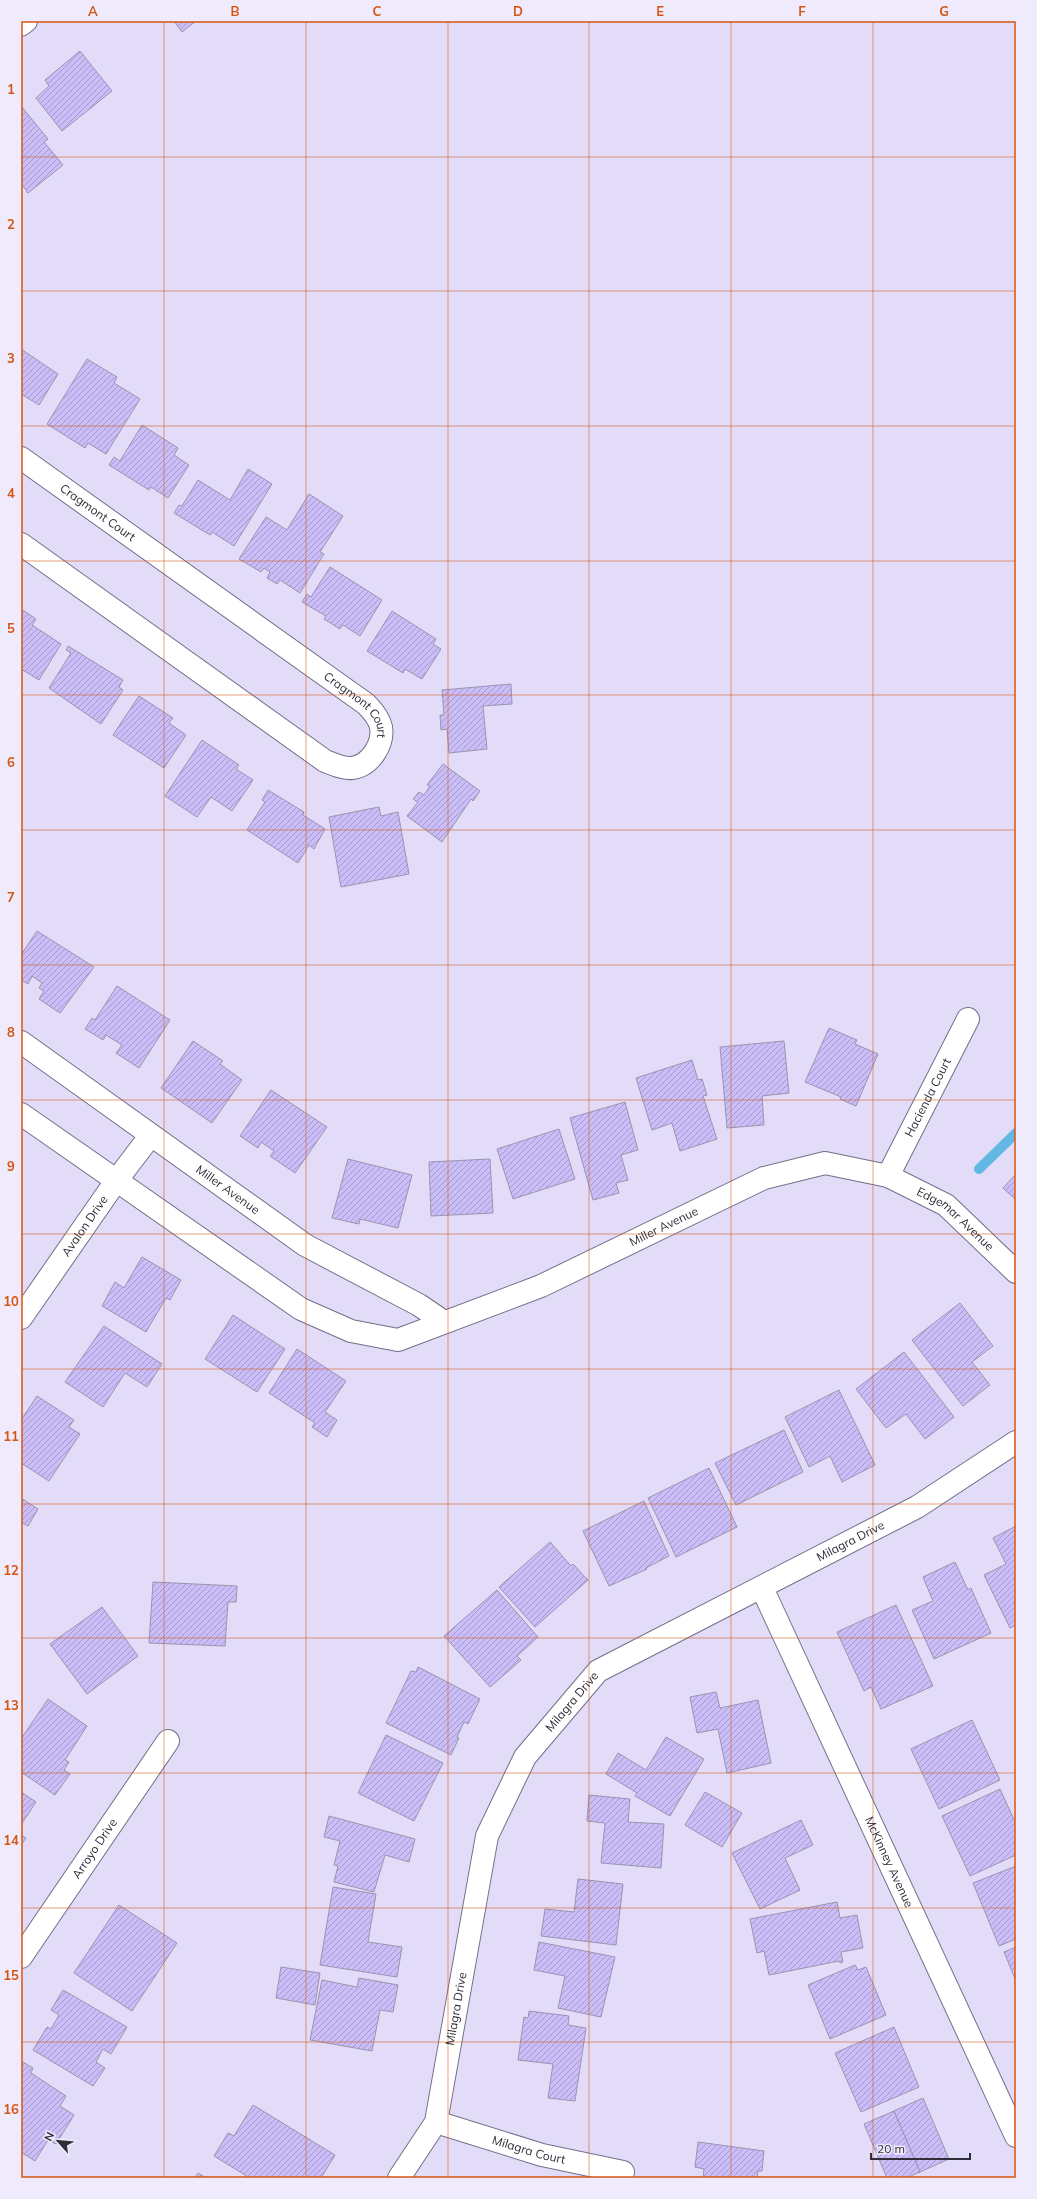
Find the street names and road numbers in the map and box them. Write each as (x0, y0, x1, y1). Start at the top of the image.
street label: Cragmont Court (57, 480, 139, 544)
street label: Cragmont Court (321, 668, 389, 739)
street label: Hacienda Court (901, 1055, 954, 1139)
street label: Miller Avenue (193, 1161, 263, 1217)
street label: Edgemar Avenue (914, 1184, 997, 1254)
street label: Avalon Drive (58, 1192, 111, 1259)
street label: Miller Avenue (627, 1203, 701, 1249)
street label: Milagra Drive (814, 1517, 887, 1564)
street label: Milagra Drive (542, 1668, 601, 1734)
street label: McKinney Avenue (862, 1814, 917, 1910)
street label: Arroyo Drive (69, 1815, 120, 1881)
street label: Milagra Drive (442, 1971, 470, 2047)
street label: Milagra Court (490, 2132, 567, 2167)

